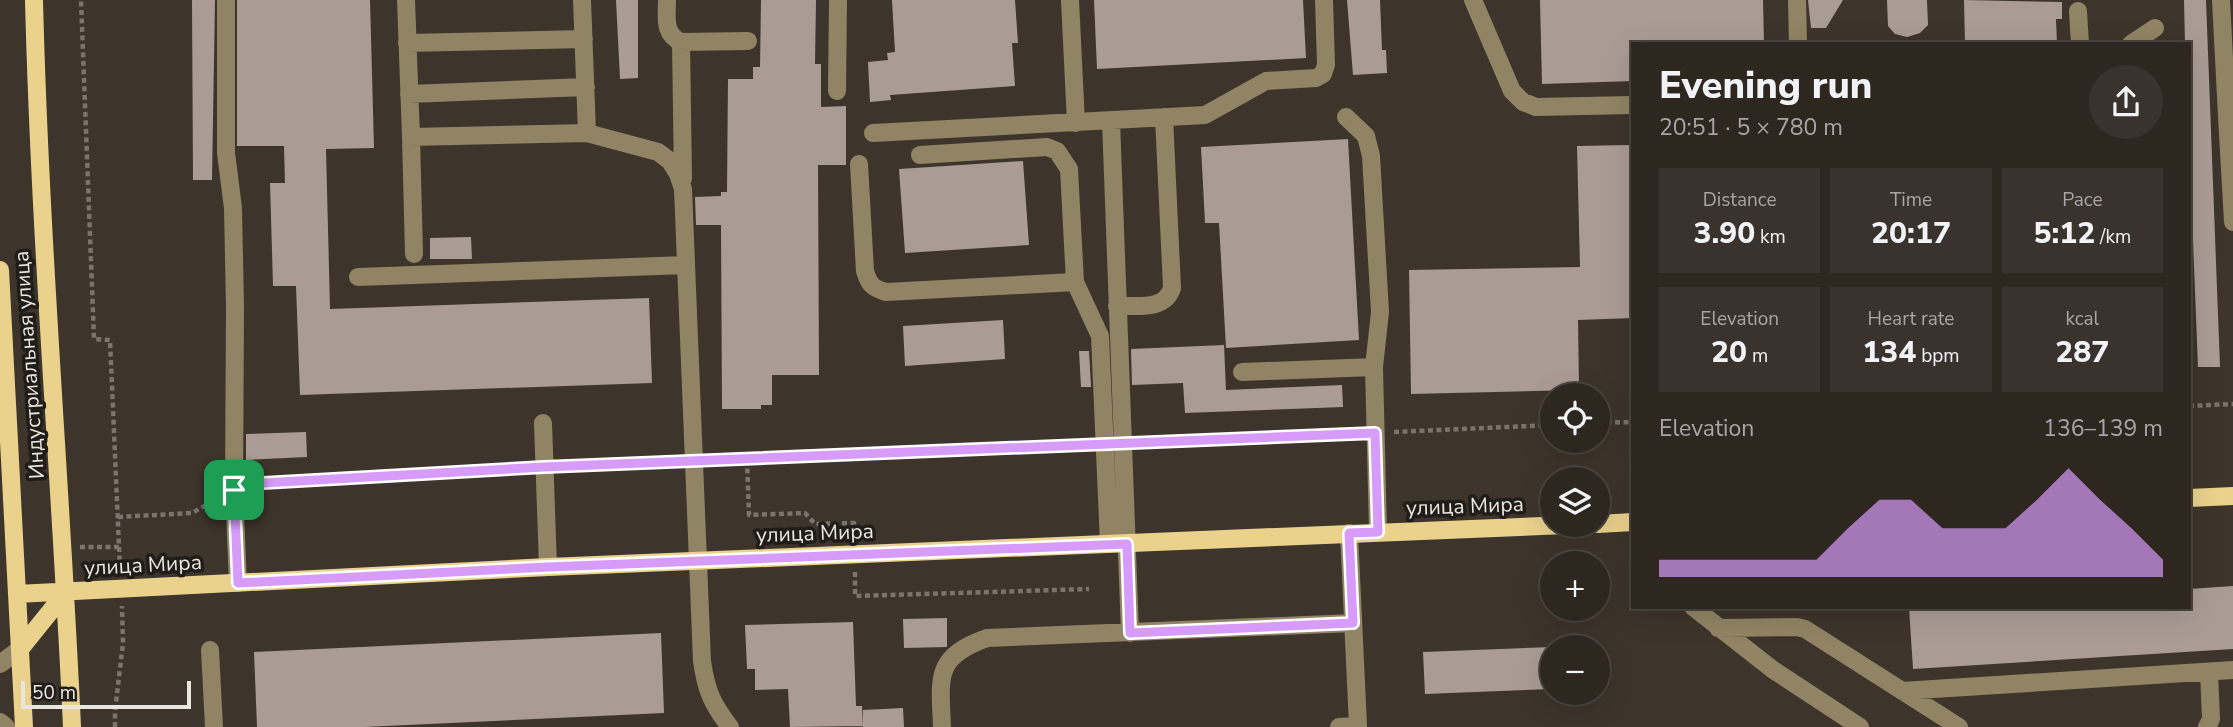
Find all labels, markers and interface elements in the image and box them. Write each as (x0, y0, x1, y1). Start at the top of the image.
text: Evening run (1659, 60, 1872, 111)
button: share (2089, 65, 2163, 139)
text: 20:51 · 5 × 780 m (1659, 112, 1843, 143)
text: Distance (1703, 187, 1777, 213)
text: Time (1890, 187, 1932, 213)
text: Pace (2062, 187, 2103, 213)
text: 3.90 (1693, 213, 1755, 254)
text: 20:17 (1871, 213, 1951, 254)
text: 5:12 (2033, 213, 2095, 254)
text: km (1755, 224, 1786, 250)
text: /km (2095, 224, 2131, 250)
street label: Индустриальная улица (7, 250, 51, 480)
text: Elevation (1700, 306, 1779, 332)
text: Heart rate (1868, 306, 1954, 332)
text: kcal (2065, 306, 2099, 332)
text: 20 (1711, 332, 1747, 373)
text: 134 (1862, 332, 1916, 373)
text: 287 (2055, 332, 2109, 373)
text: m (1747, 343, 1768, 369)
text: bpm (1916, 343, 1960, 369)
map controls (1540, 383, 1610, 705)
button: locate (1540, 383, 1610, 453)
text: Elevation (1659, 413, 1754, 444)
text: 136–139 m (2043, 413, 2163, 444)
pin (204, 460, 264, 520)
button: layers (1540, 467, 1610, 537)
icon: arrive (215, 471, 253, 509)
street label: улица Мира (1406, 490, 1524, 522)
street label: улица Мира (756, 517, 874, 549)
street label: улица Мира (83, 548, 203, 582)
button: + (1540, 551, 1610, 621)
button: − (1540, 635, 1610, 705)
scale bar (21, 678, 191, 710)
text: 50 m (32, 680, 76, 706)

